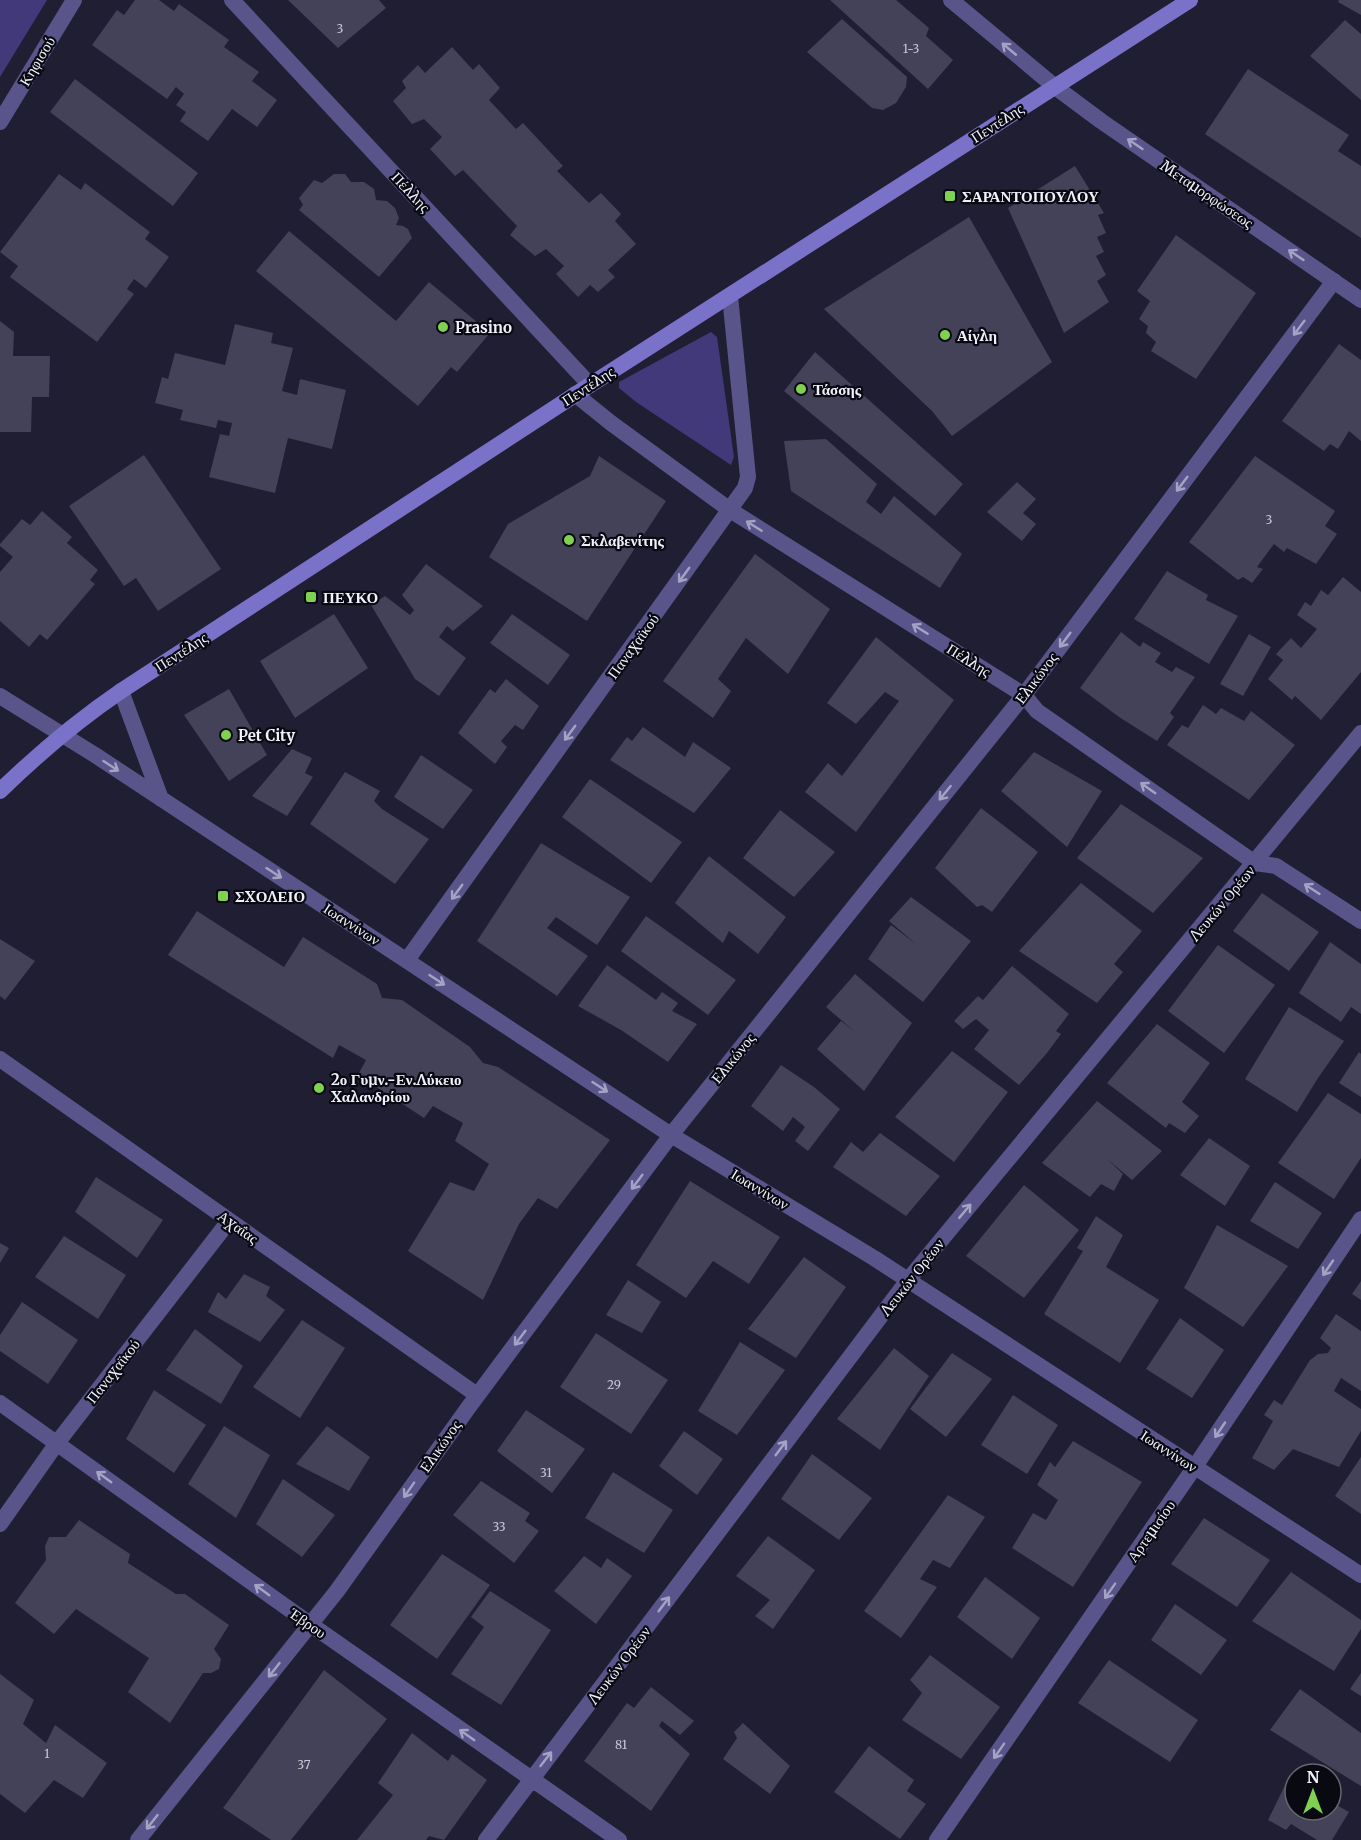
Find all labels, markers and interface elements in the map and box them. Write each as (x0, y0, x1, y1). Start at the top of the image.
house number: 3 (337, 21, 344, 36)
street label: Κηφισού (15, 33, 59, 89)
house number: 1-3 (903, 41, 919, 56)
one-way arrow (1001, 42, 1017, 55)
street label: Πεντέλης (967, 99, 1027, 147)
one-way arrow (1127, 138, 1143, 150)
street label: Μεταμορφώσεως (1157, 156, 1257, 232)
street label: Πέλλης (388, 168, 434, 216)
place label: ΣΑΡΑΝΤΟΠΟΥΛΟΥ (962, 187, 1099, 206)
marker: ΣΑΡΑΝΤΟΠΟΥΛΟΥ (943, 189, 957, 203)
one-way arrow (1287, 248, 1304, 261)
place label: Prasino (455, 318, 512, 337)
one-way arrow (1292, 319, 1305, 335)
marker: Prasino (436, 320, 450, 334)
place label: Αίγλη (957, 326, 997, 345)
marker: Αίγλη (938, 328, 952, 342)
street label: Πεντέλης (558, 362, 618, 410)
place label: Τάσσης (813, 380, 862, 399)
marker: Τάσσης (794, 382, 808, 396)
one-way arrow (1176, 475, 1188, 491)
house number: 3 (1266, 512, 1273, 527)
one-way arrow (746, 519, 763, 532)
place label: Σκλαβενίτης (581, 531, 664, 550)
marker: Σκλαβενίτης (562, 533, 576, 547)
one-way arrow (678, 566, 690, 583)
place label: ΠΕΥΚΟ (323, 588, 378, 607)
marker: ΠΕΥΚΟ (304, 590, 318, 604)
street label: Παναχαϊκού (603, 610, 663, 682)
one-way arrow (912, 623, 929, 635)
street label: Πεντέλης (151, 628, 211, 676)
one-way arrow (1059, 631, 1071, 647)
street label: Πέλλης (943, 639, 995, 681)
street label: Ελικώνος (1011, 648, 1062, 707)
one-way arrow (564, 725, 576, 741)
place label: Pet City (238, 726, 295, 745)
marker: Pet City (219, 728, 233, 742)
one-way arrow (102, 760, 119, 772)
one-way arrow (1140, 782, 1156, 794)
one-way arrow (938, 785, 951, 801)
street label: Λευκών Ορέων (1184, 861, 1259, 945)
one-way arrow (265, 867, 282, 879)
one-way arrow (1304, 883, 1321, 895)
one-way arrow (450, 884, 463, 900)
place label: ΣΧΟΛΕΙΟ (235, 887, 305, 906)
marker: ΣΧΟΛΕΙΟ (216, 889, 230, 903)
street label: Ιωαννίνων (320, 899, 384, 949)
one-way arrow (428, 974, 445, 986)
street label: Ελικώνος (707, 1029, 759, 1087)
place label: 2ο Γυμν.-Εν.Λύκειο Χαλανδρίου (331, 1070, 462, 1106)
marker: 2ο Γυμν.-Εν.Λύκειο Χαλανδρίου (312, 1081, 326, 1095)
one-way arrow (591, 1081, 608, 1094)
street label: Ιωαννίνων (728, 1164, 792, 1214)
one-way arrow (630, 1173, 643, 1189)
one-way arrow (958, 1204, 972, 1219)
street label: Αχαΐας (214, 1206, 262, 1248)
street label: Λευκών Ορέων (875, 1235, 948, 1320)
one-way arrow (1322, 1259, 1334, 1276)
one-way arrow (514, 1330, 527, 1346)
street label: Παναχαϊκού (82, 1335, 144, 1407)
house number: 29 (607, 1377, 621, 1392)
street label: Ελικώνος (415, 1416, 465, 1476)
one-way arrow (1214, 1421, 1226, 1438)
street label: Ιωαννίνων (1137, 1426, 1201, 1476)
one-way arrow (775, 1441, 788, 1457)
house number: 31 (540, 1465, 552, 1480)
one-way arrow (96, 1471, 112, 1483)
one-way arrow (403, 1481, 416, 1497)
street label: Αρτεμισίου (1123, 1496, 1179, 1566)
house number: 33 (492, 1519, 506, 1534)
one-way arrow (1104, 1582, 1116, 1598)
one-way arrow (255, 1584, 271, 1596)
one-way arrow (658, 1597, 671, 1613)
street label: Έβρου (285, 1603, 330, 1642)
street label: Λευκών Ορέων (583, 1622, 655, 1708)
one-way arrow (267, 1662, 280, 1678)
one-way arrow (460, 1729, 476, 1741)
house number: 81 (615, 1737, 628, 1752)
one-way arrow (993, 1742, 1005, 1759)
house number: 1 (44, 1746, 50, 1761)
one-way arrow (539, 1751, 552, 1767)
house number: 37 (297, 1757, 311, 1772)
north arrow (1283, 1762, 1343, 1822)
text: N (1307, 1767, 1320, 1787)
one-way arrow (146, 1814, 159, 1830)

